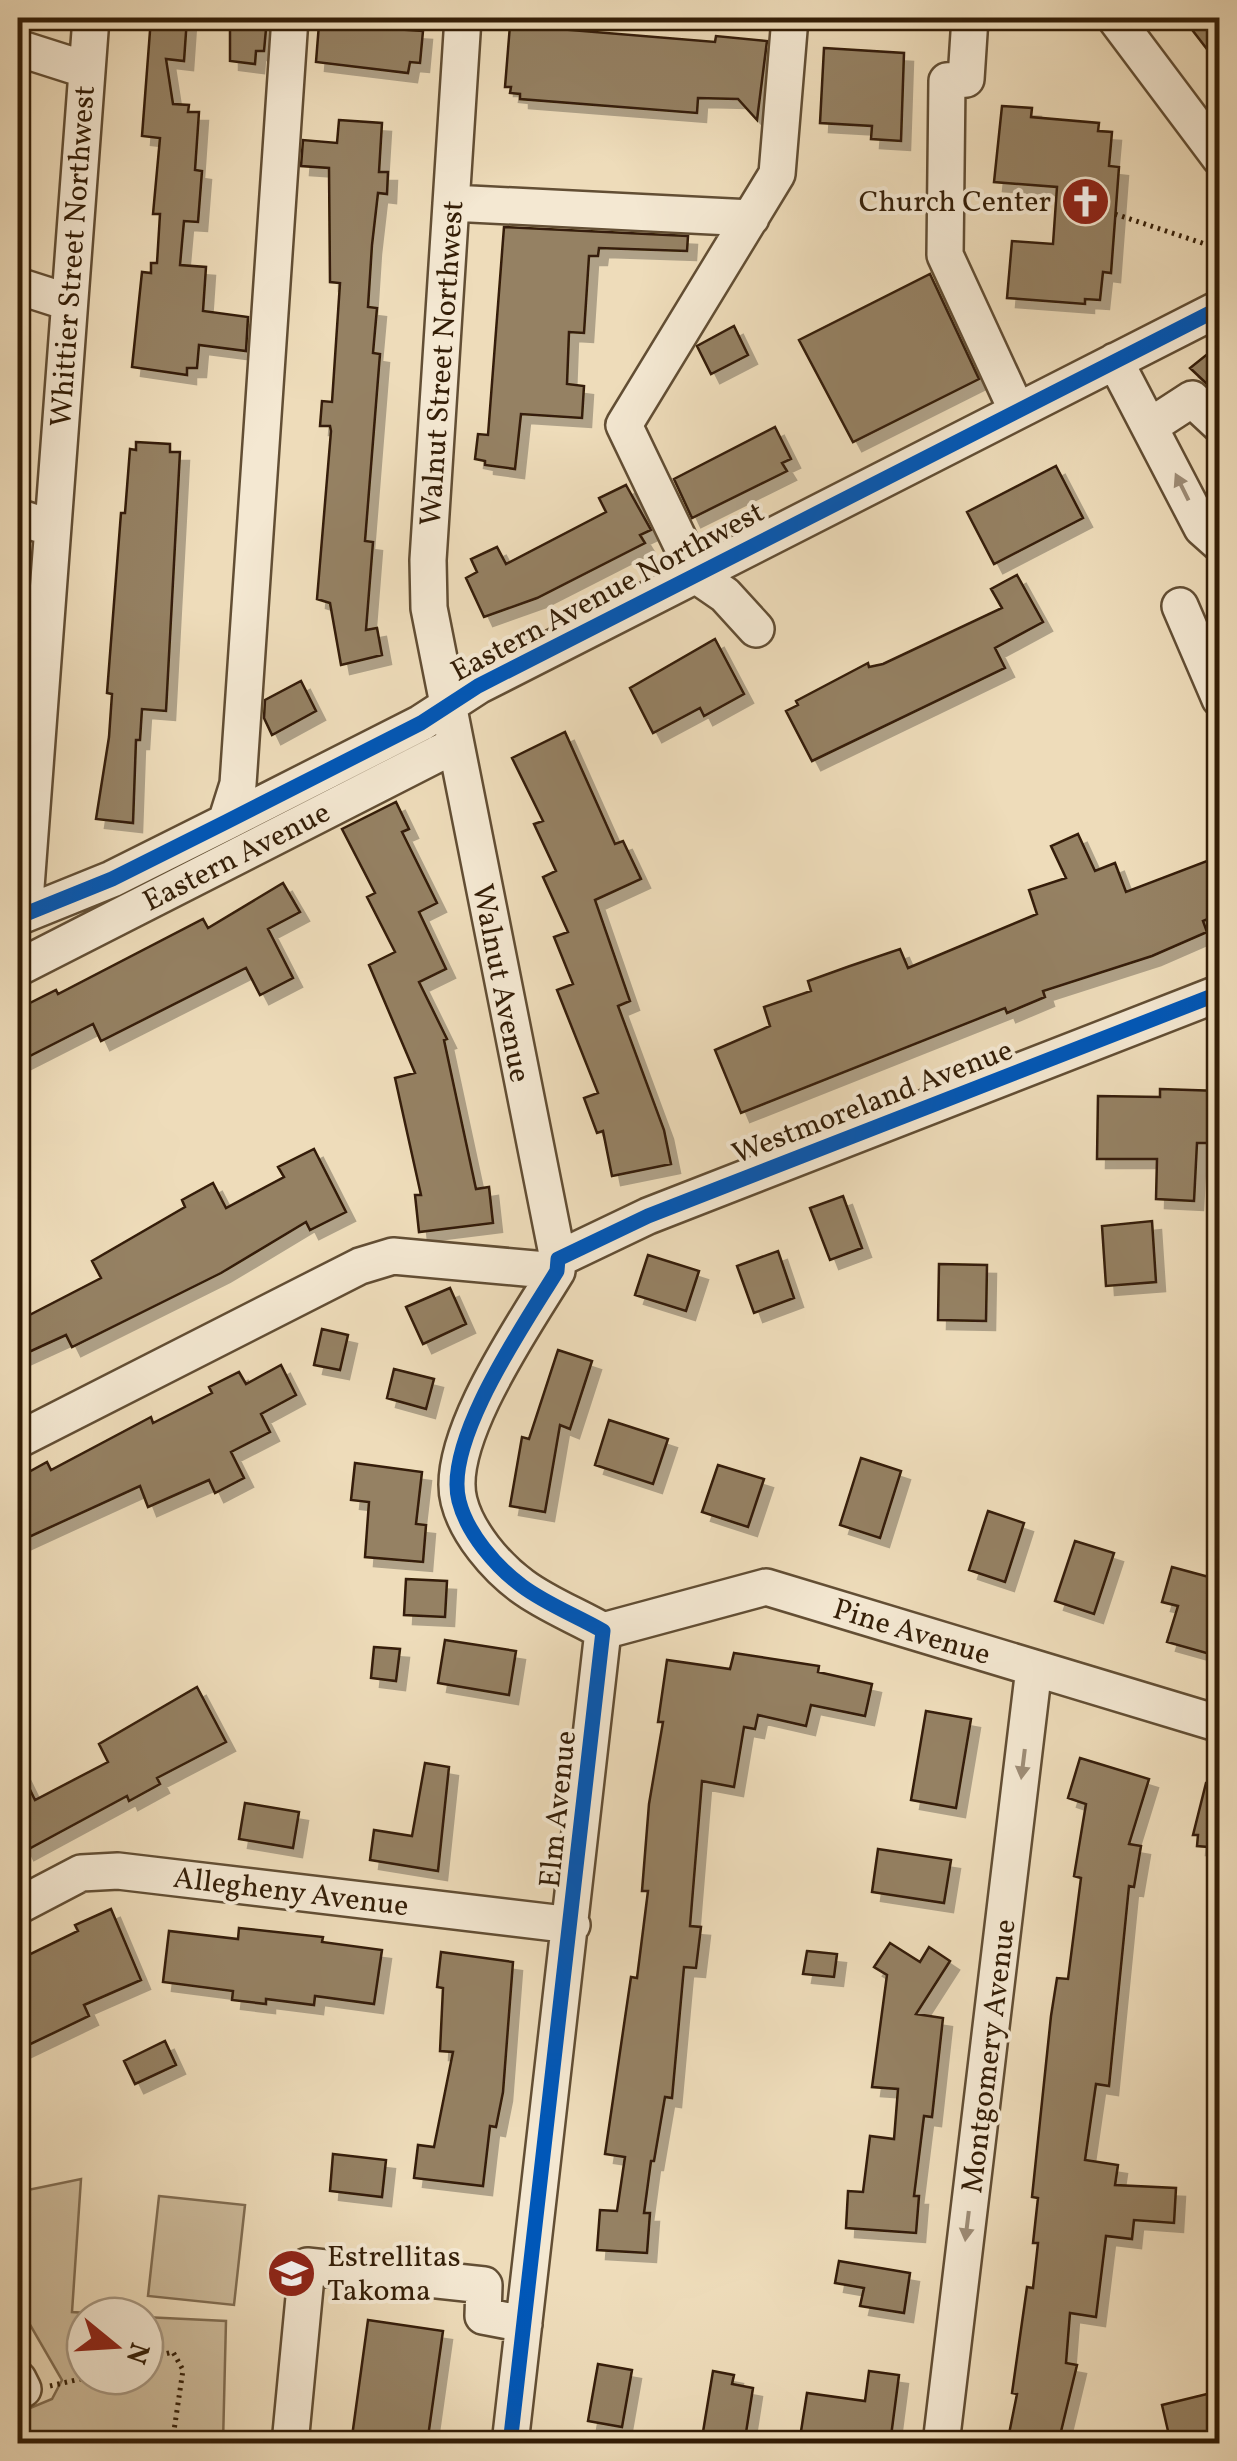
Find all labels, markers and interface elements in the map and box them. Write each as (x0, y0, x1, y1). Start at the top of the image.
street label: Whittier Street Northwest (41, 84, 107, 428)
church icon: Church Center (1060, 175, 1112, 227)
place label: Church Center (859, 182, 1051, 224)
street label: Walnut Street Northwest (411, 199, 475, 527)
one-way arrow (1174, 472, 1191, 501)
street label: Eastern Avenue Northwest (444, 492, 772, 693)
street label: Eastern Avenue (136, 793, 338, 923)
street label: Walnut Avenue (460, 881, 540, 1086)
street label: Westmoreland Avenue (726, 1030, 1019, 1176)
street label: Pine Avenue (827, 1589, 995, 1677)
street label: Elm Avenue (530, 1729, 588, 1890)
one-way arrow (1015, 1749, 1031, 1781)
street label: Allegheny Avenue (171, 1858, 411, 1928)
street label: Montgomery Avenue (952, 1917, 1028, 2196)
one-way arrow (959, 2211, 975, 2242)
place label: Estrellitas Takoma (327, 2237, 460, 2313)
school or university icon: Estrellitas Takoma (266, 2247, 318, 2299)
north arrow (65, 2296, 165, 2396)
text: N (115, 2337, 158, 2369)

